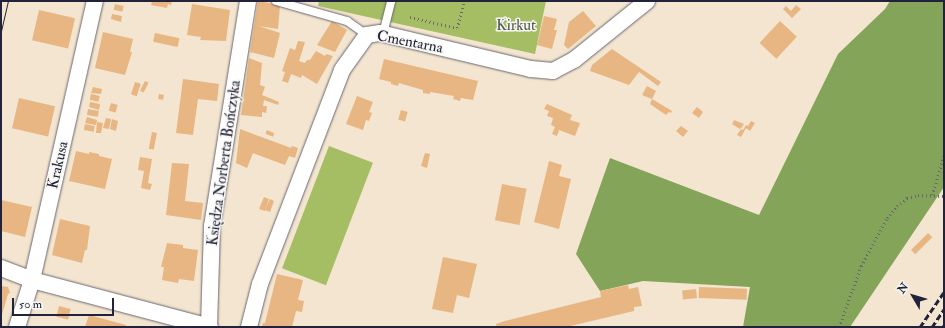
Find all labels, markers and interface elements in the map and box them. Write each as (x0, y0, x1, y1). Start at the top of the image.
park label: Kirkut (496, 17, 536, 35)
street label: Cmentarna (375, 27, 445, 57)
street label: Księdza Norberta Bończyka (203, 79, 245, 247)
street label: Krakusa (44, 139, 72, 191)
north arrow (893, 276, 933, 316)
text: N (895, 280, 911, 296)
scale bar (14, 290, 116, 316)
text: 50 m (19, 297, 42, 312)

